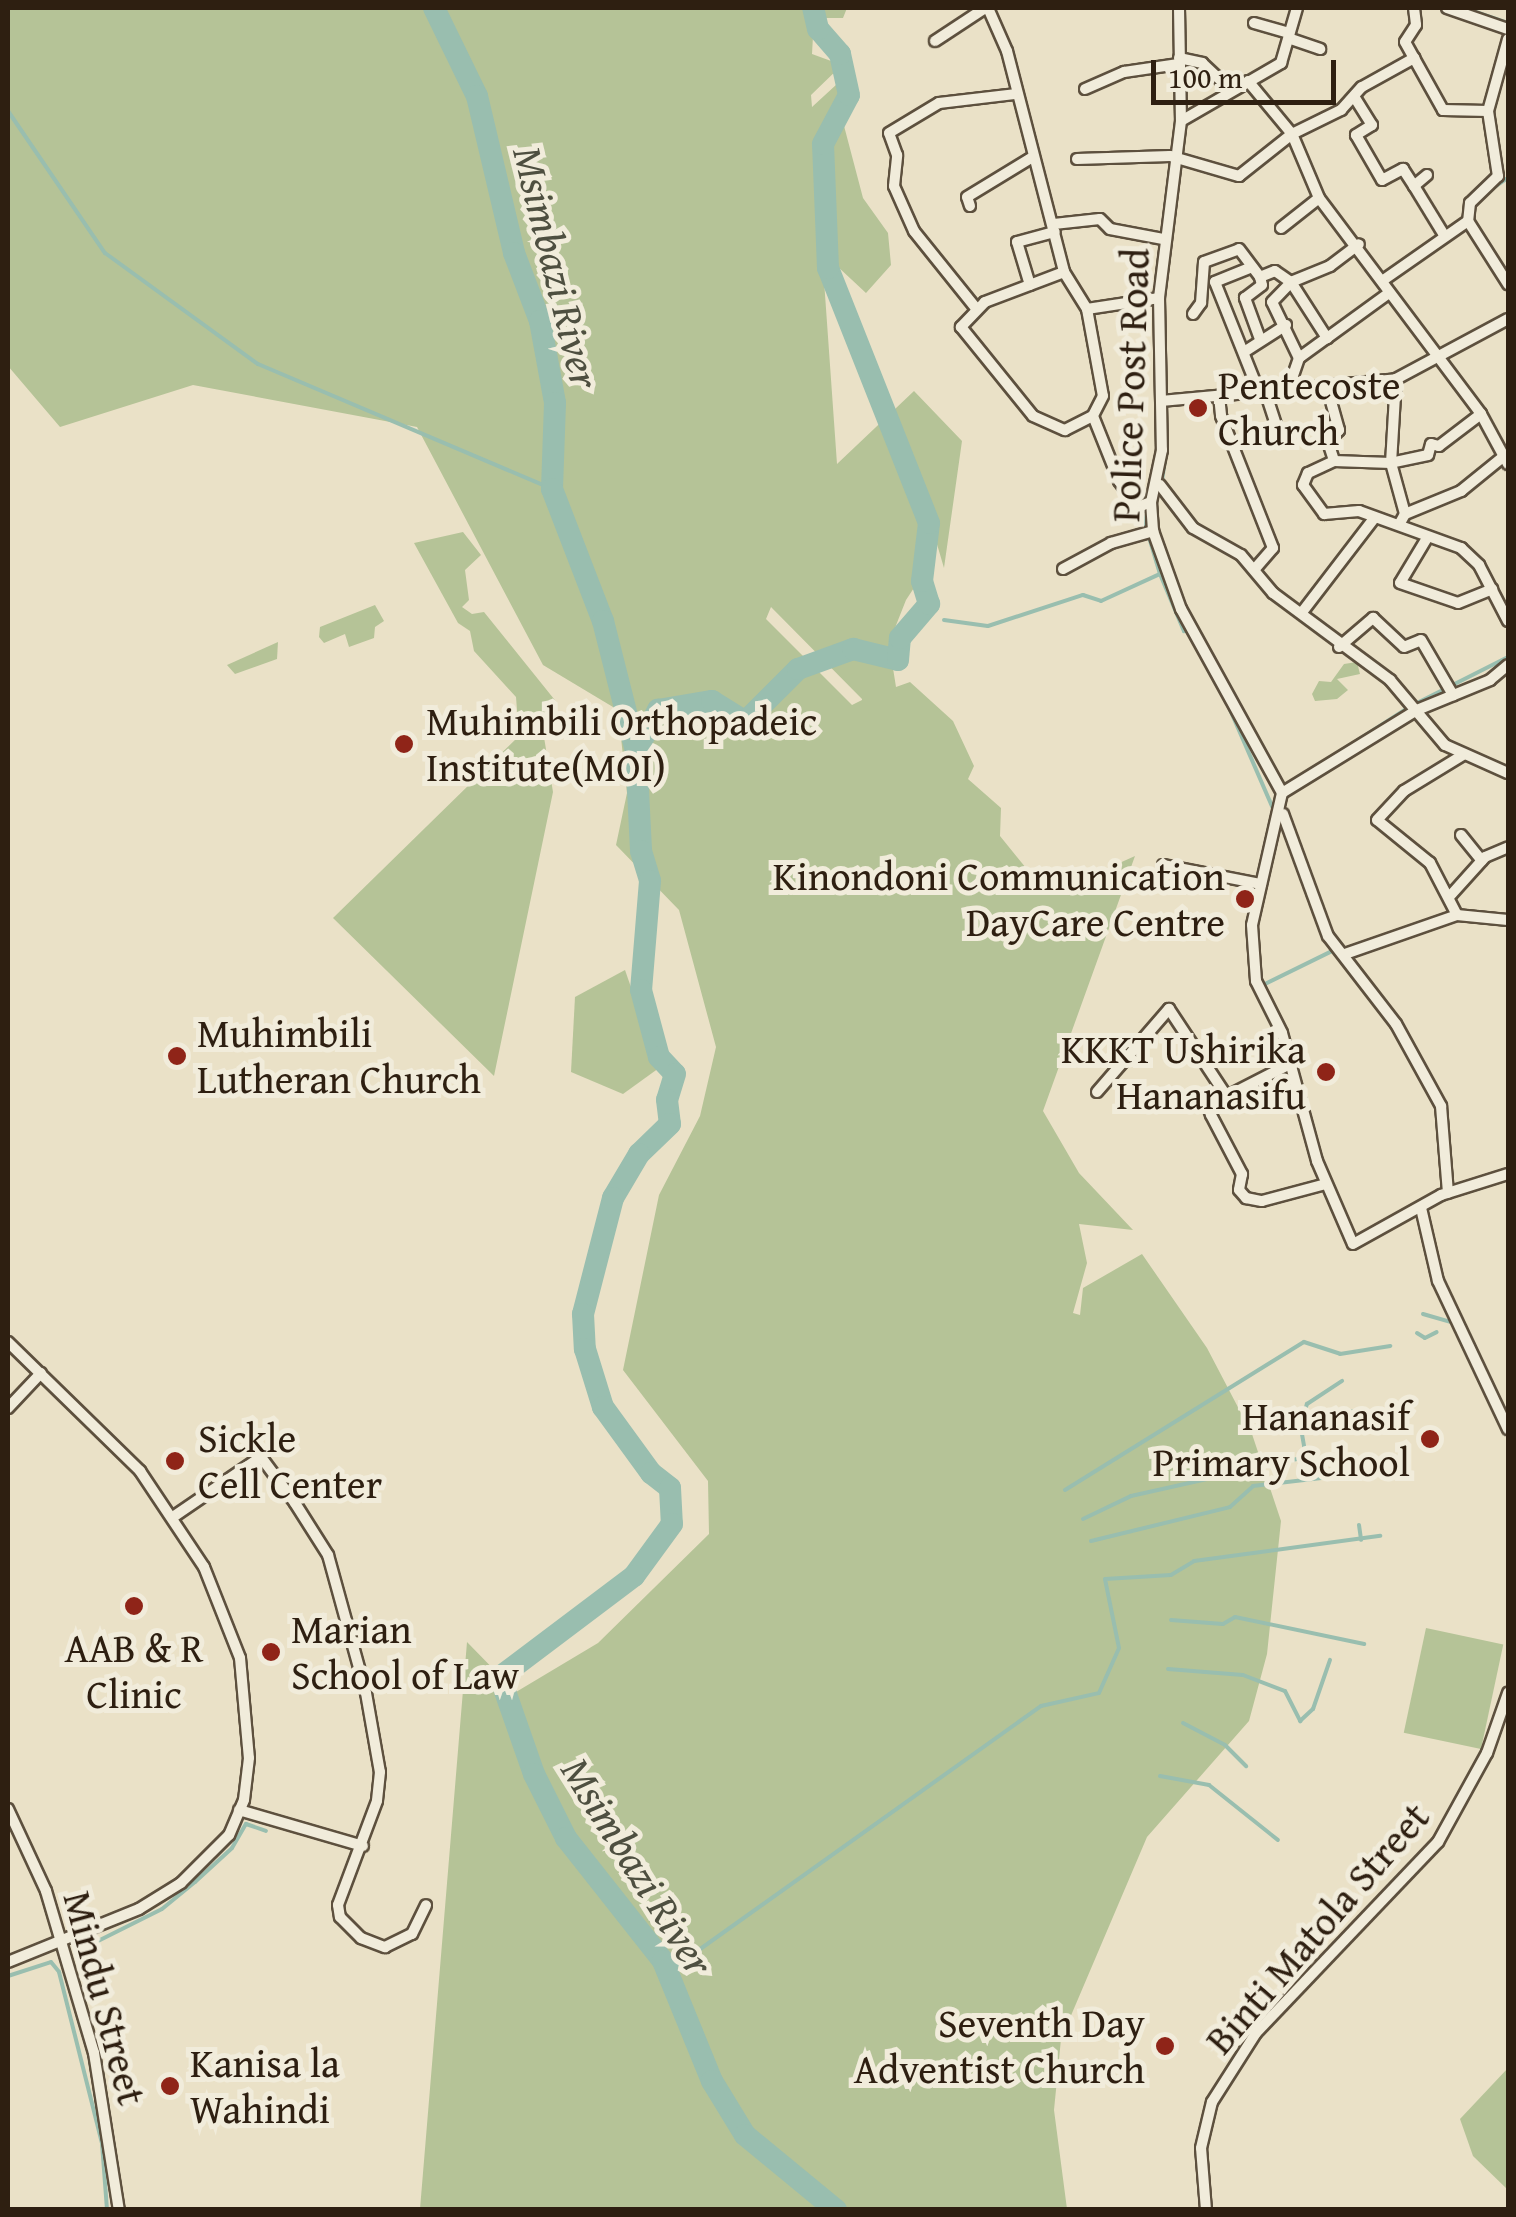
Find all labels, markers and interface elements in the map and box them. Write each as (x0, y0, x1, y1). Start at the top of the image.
scale bar (1156, 40, 1341, 102)
text: 100 m (1168, 55, 1242, 99)
water label: Msimbazi River (503, 141, 611, 393)
street label: Police Post Road (1101, 247, 1159, 523)
place label: Pentecoste Church (1218, 361, 1401, 455)
marker: Pentecoste Church (1187, 397, 1209, 419)
place label: Muhimbili Orthopadeic Institute(MOI) (426, 697, 817, 791)
marker: Muhimbili Orthopadeic Institute(MOI) (391, 731, 417, 757)
place label: Kinondoni Communication DayCare Centre (773, 852, 1225, 946)
marker: Kinondoni Communication DayCare Centre (1234, 888, 1256, 910)
place label: Muhimbili Lutheran Church (197, 1009, 481, 1103)
place label: KKKT Ushirika Hananasifu (1061, 1025, 1306, 1119)
marker: Muhimbili Lutheran Church (166, 1045, 188, 1067)
marker: KKKT Ushirika Hananasifu (1315, 1061, 1337, 1083)
place label: Hananasif Primary School (1153, 1392, 1410, 1486)
place label: Sickle Cell Center (198, 1414, 382, 1508)
marker: Hananasif Primary School (1419, 1428, 1441, 1450)
marker: Sickle Cell Center (162, 1448, 188, 1474)
marker: AAB & R Clinic (121, 1593, 147, 1619)
place label: Marian School of Law (291, 1605, 519, 1699)
place label: AAB & R Clinic (65, 1624, 203, 1718)
marker: Marian School of Law (260, 1641, 282, 1663)
water label: Msimbazi River (551, 1748, 725, 1984)
street label: Binti Matola Street (1195, 1793, 1439, 2063)
street label: Mindu Street (53, 1886, 157, 2110)
place label: Seventh Day Adventist Church (854, 1999, 1145, 2093)
marker: Seventh Day Adventist Church (1154, 2035, 1176, 2057)
place label: Kanisa la Wahindi (190, 2039, 340, 2133)
marker: Kanisa la Wahindi (159, 2075, 181, 2097)

